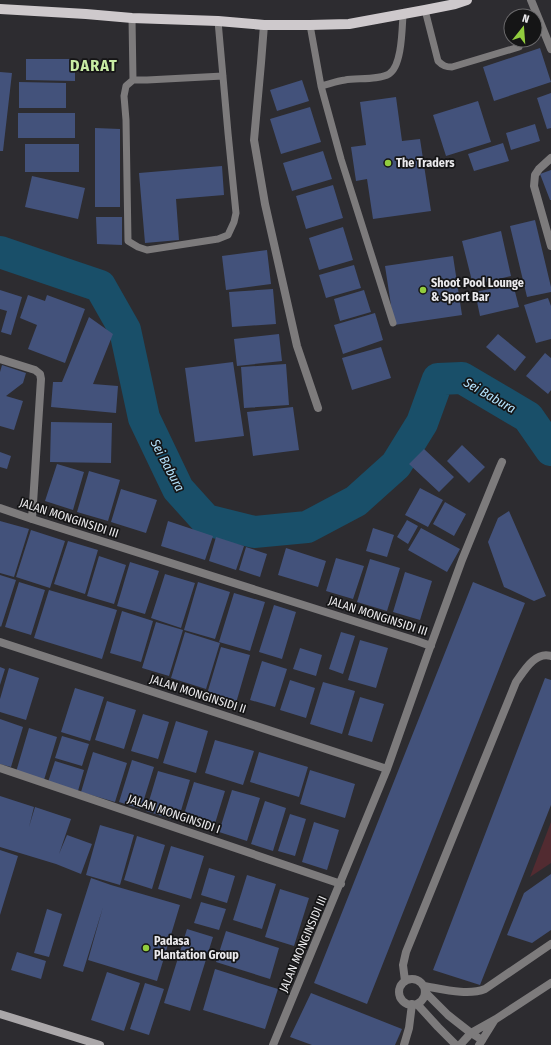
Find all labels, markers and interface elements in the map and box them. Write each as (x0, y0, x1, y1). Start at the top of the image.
north arrow (503, 8, 543, 48)
text: N (521, 12, 531, 26)
district label: DARAT (70, 56, 118, 75)
place label: The Traders (396, 156, 455, 170)
marker: The Traders (383, 158, 393, 168)
place label: Shoot Pool Lounge & Sport Bar (431, 276, 524, 304)
marker: Shoot Pool Lounge & Sport Bar (418, 285, 428, 295)
water label: Sei Babura (460, 374, 518, 416)
water label: Sei Babura (147, 436, 188, 494)
street label: JALAN MONGINSIDI III (18, 495, 120, 541)
street label: JALAN MONGINSIDI III (327, 593, 429, 639)
street label: JALAN MONGINSIDI II (148, 672, 248, 716)
street label: JALAN MONGINSIDI I (126, 792, 222, 836)
street label: JALAN MONGINSIDI III (276, 894, 330, 994)
place label: Padasa Plantation Group (154, 934, 239, 962)
marker: Padasa Plantation Group (141, 943, 151, 953)

